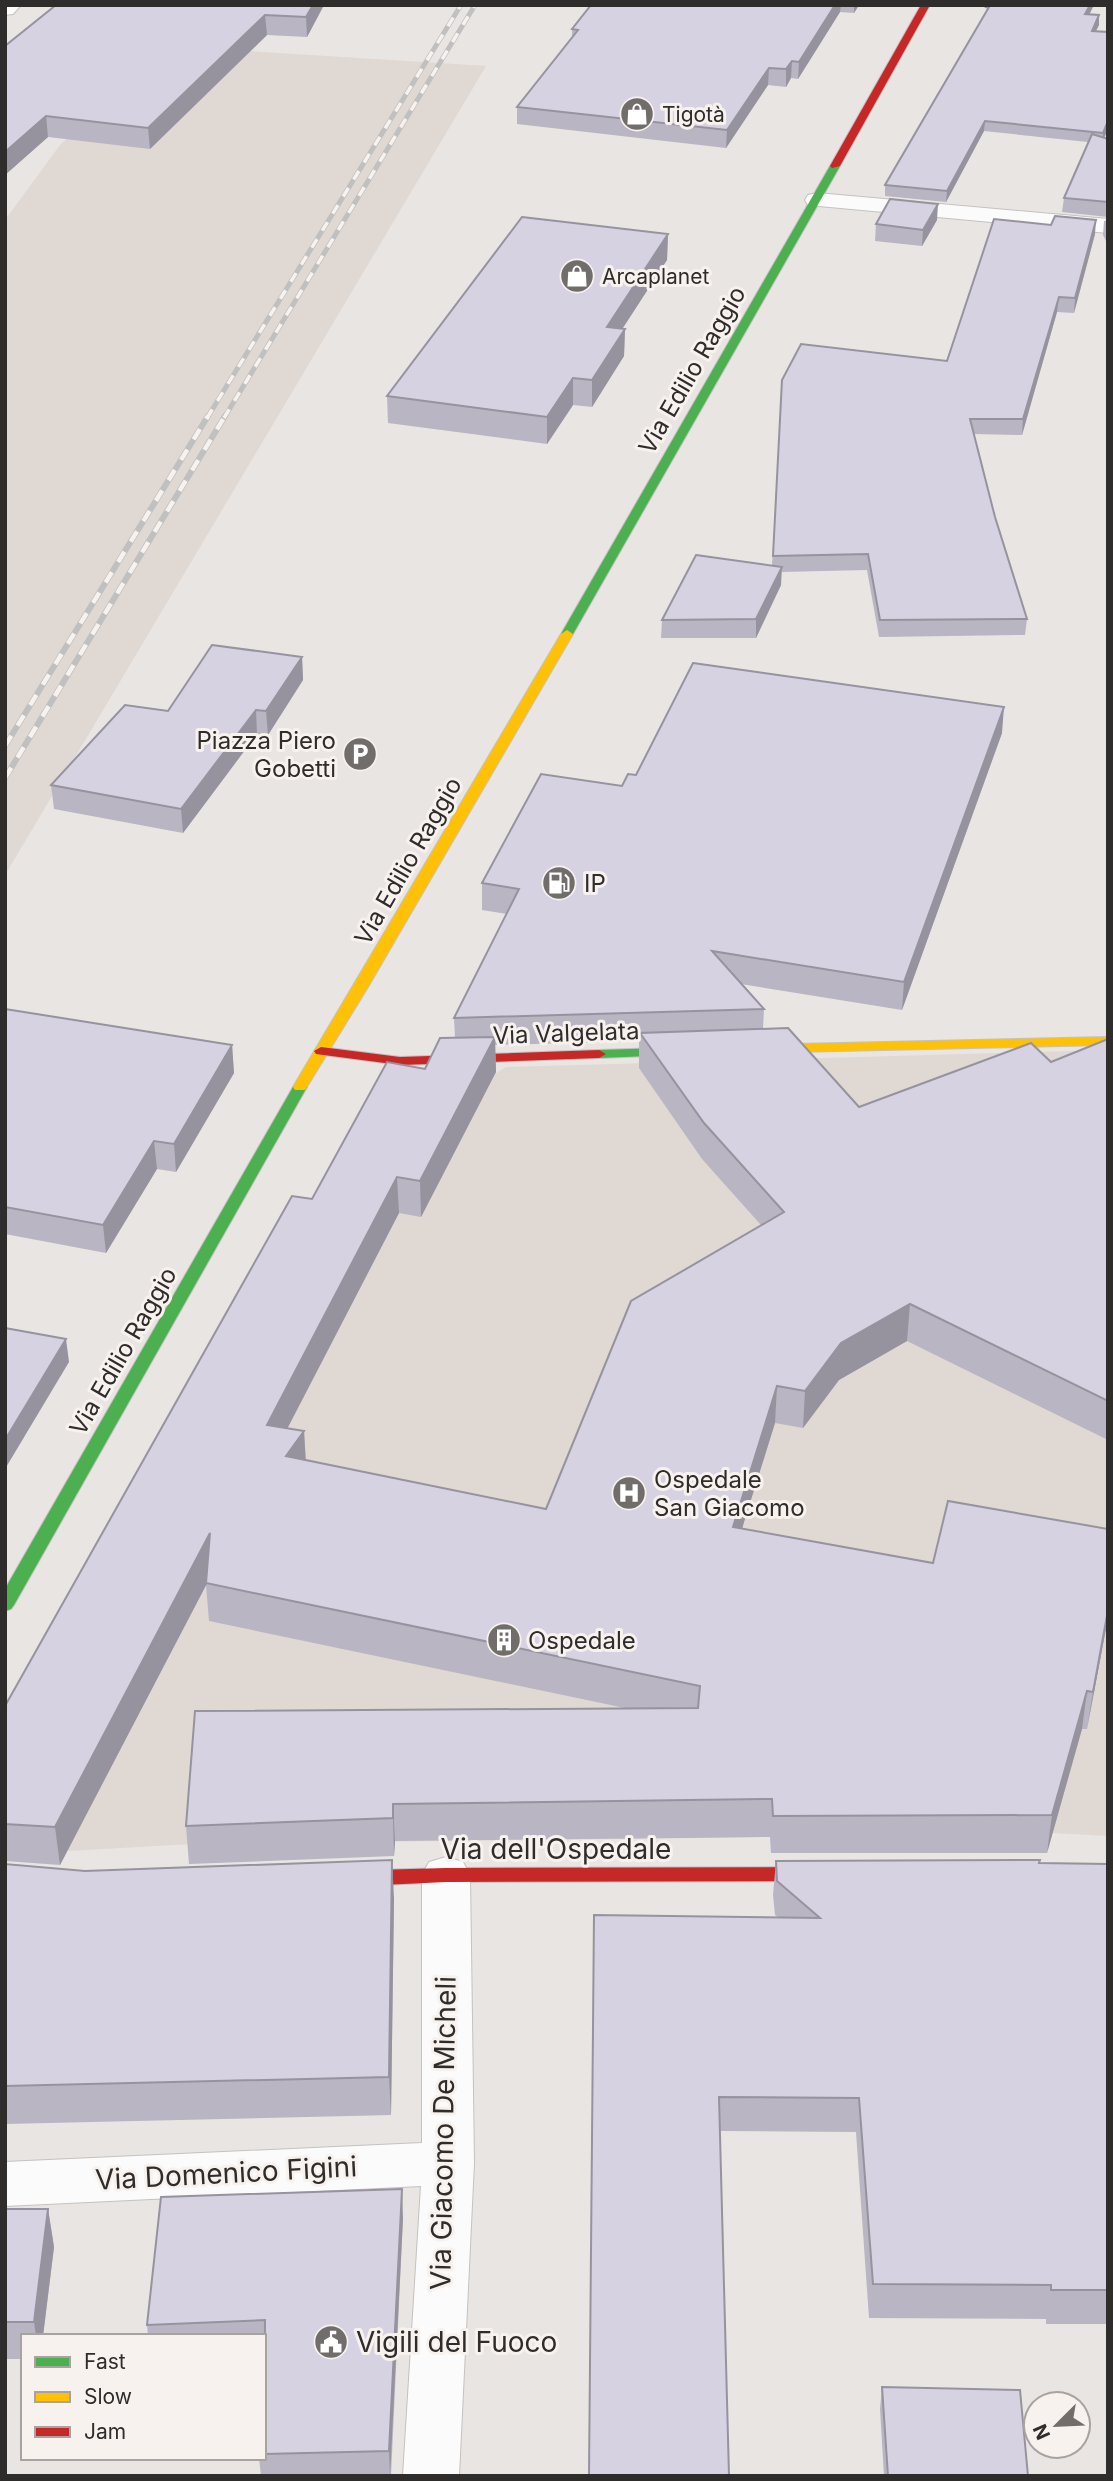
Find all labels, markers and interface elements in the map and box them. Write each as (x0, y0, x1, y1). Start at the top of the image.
shop icon: Tigotà (618, 95, 656, 133)
place label: Tigotà (662, 102, 725, 127)
shop icon: Arcaplanet (558, 257, 596, 295)
place label: Arcaplanet (602, 264, 709, 289)
street label: Via Edilio Raggio (632, 281, 752, 459)
place label: Piazza Piero Gobetti (196, 726, 336, 783)
parking icon: Piazza Piero Gobetti (341, 735, 379, 773)
street label: Via Edilio Raggio (348, 772, 468, 950)
fuel station icon: IP (540, 864, 578, 902)
place label: IP (584, 869, 606, 898)
street label: Via Valgelata (492, 1016, 640, 1050)
street label: Via Edilio Raggio (63, 1262, 183, 1440)
place label: Ospedale San Giacomo (654, 1465, 805, 1522)
hospital icon: Ospedale San Giacomo (610, 1474, 648, 1512)
building icon: Ospedale (485, 1621, 523, 1659)
place label: Ospedale (528, 1626, 636, 1655)
street label: Via dell'Ospedale (441, 1832, 671, 1866)
street label: Via Giacomo De Micheli (423, 1976, 463, 2290)
street label: Via Domenico Figini (94, 2149, 358, 2197)
public building icon: Vigili del Fuoco (312, 2323, 350, 2361)
place label: Vigili del Fuoco (356, 2325, 557, 2359)
legend (21, 2334, 266, 2460)
text: Fast (84, 2349, 126, 2374)
text: Slow (84, 2384, 132, 2409)
north arrow (1022, 2390, 1092, 2460)
text: Jam (84, 2419, 126, 2444)
text: N (1028, 2420, 1055, 2443)

